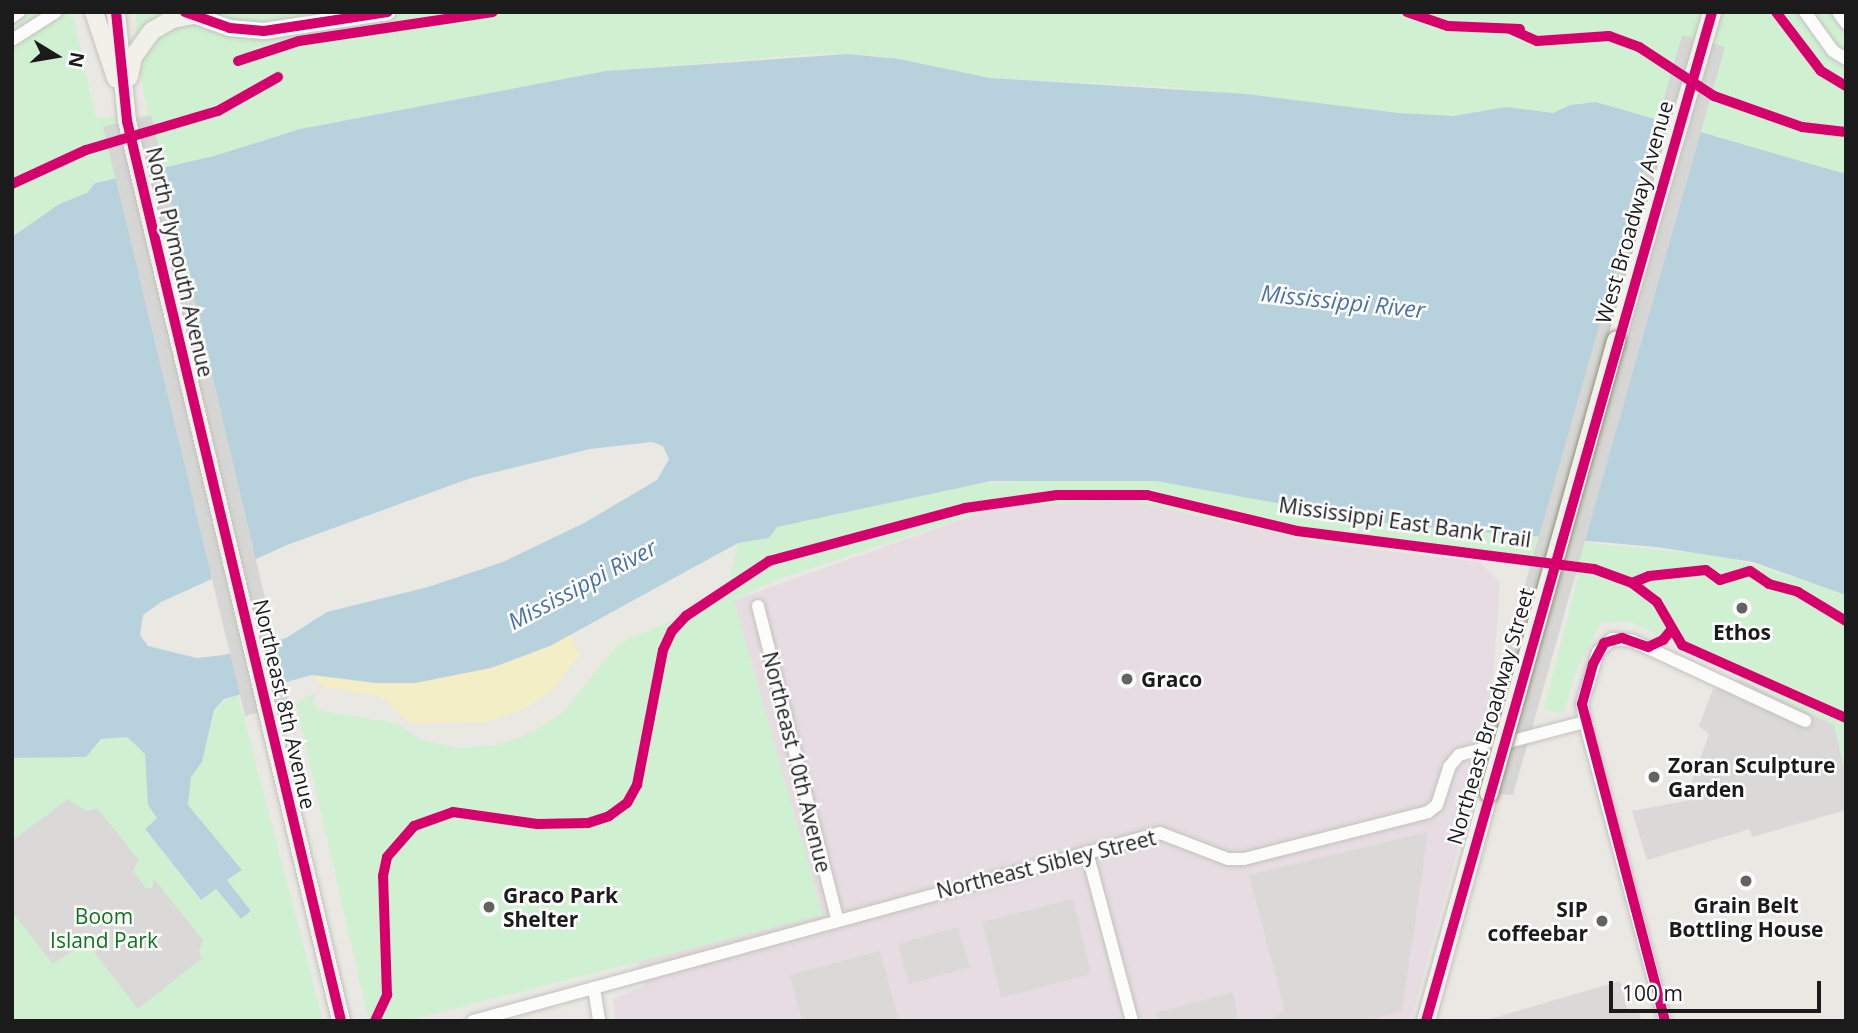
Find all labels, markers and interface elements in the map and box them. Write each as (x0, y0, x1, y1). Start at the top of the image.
north arrow (21, 21, 91, 91)
text: N (62, 50, 91, 70)
street label: West Broadway Avenue (1590, 98, 1678, 326)
street label: North Plymouth Avenue (141, 145, 219, 379)
water label: Mississippi River (1260, 279, 1426, 323)
street label: Mississippi East Bank Trail (1277, 492, 1533, 552)
water label: Mississippi River (503, 533, 661, 635)
street label: Northeast Broadway Street (1441, 585, 1539, 847)
street label: Northeast 8th Avenue (249, 597, 321, 811)
marker: Ethos (1734, 600, 1750, 616)
place label: Ethos (1713, 619, 1771, 645)
street label: Northeast 10th Avenue (757, 649, 837, 875)
place label: Graco (1141, 666, 1202, 692)
marker: Graco (1119, 671, 1135, 687)
place label: Zoran Sculpture Garden (1668, 752, 1835, 802)
marker: Zoran Sculpture Garden (1646, 769, 1662, 785)
street label: Northeast Sibley Street (934, 825, 1158, 903)
marker: Grain Belt Bottling House (1738, 873, 1754, 889)
place label: Graco Park Shelter (503, 882, 618, 932)
place label: Grain Belt Bottling House (1669, 892, 1823, 942)
place label: SIP coffeebar (1488, 896, 1588, 946)
marker: Graco Park Shelter (481, 899, 497, 915)
park label: Boom Island Park (50, 903, 158, 953)
marker: SIP coffeebar (1594, 913, 1610, 929)
scale bar (1613, 967, 1825, 1011)
text: 100 m (1622, 979, 1683, 1007)

